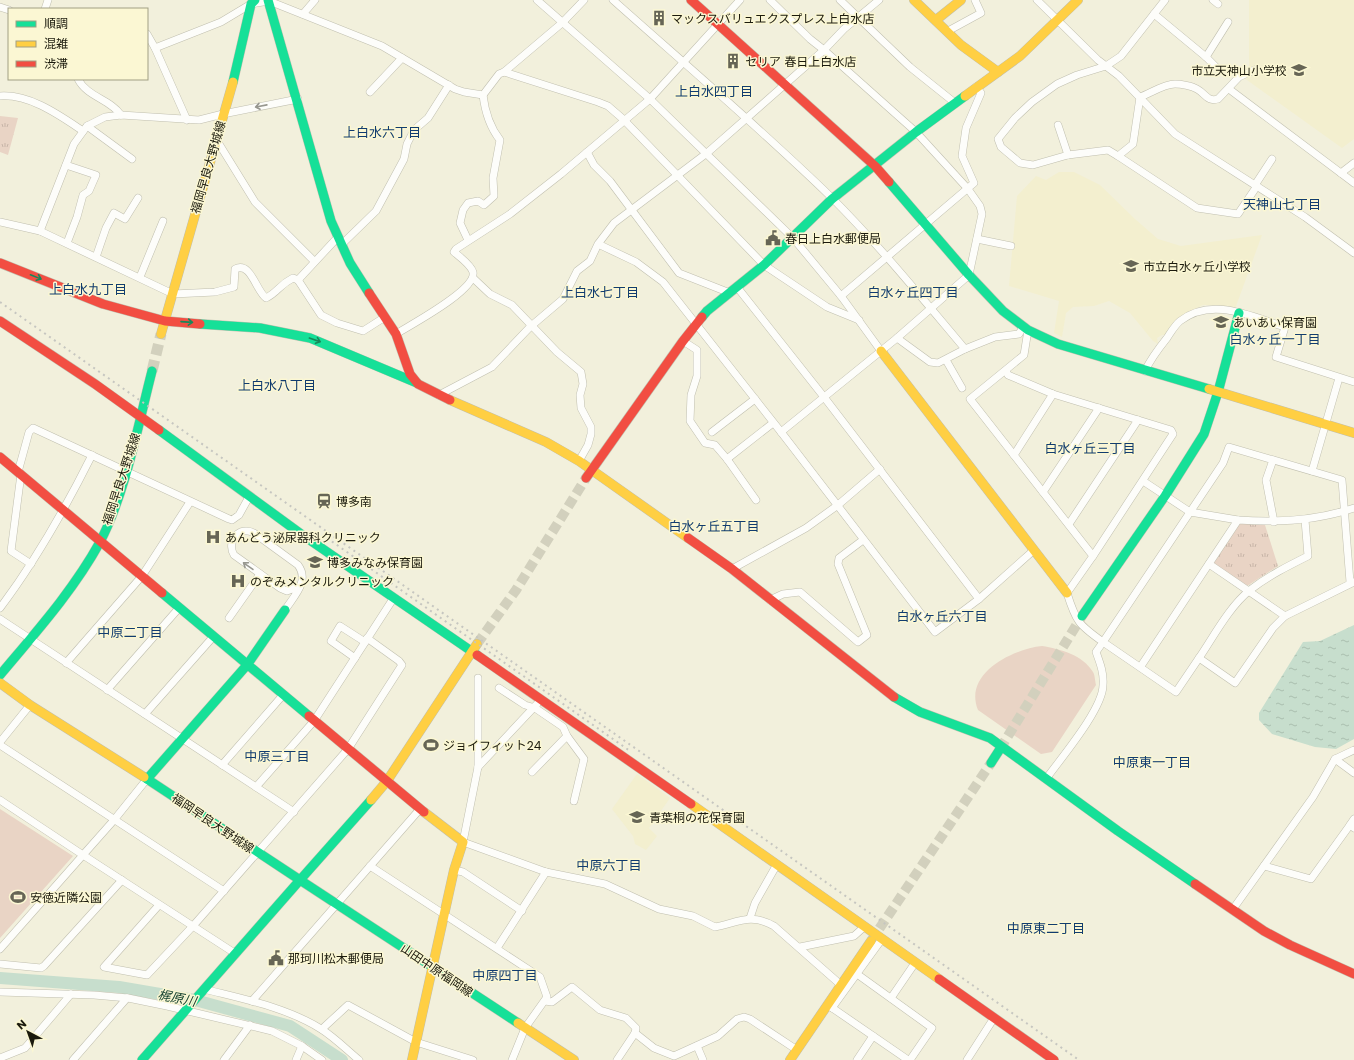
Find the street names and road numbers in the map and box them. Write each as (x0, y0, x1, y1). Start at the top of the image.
street label: 福岡早良大野城線 (187, 119, 229, 215)
street label: 福岡早良大野城線 (98, 431, 144, 527)
street label: 福岡早良大野城線 (168, 789, 258, 857)
street label: 山田中原福岡線 (397, 939, 477, 1001)

